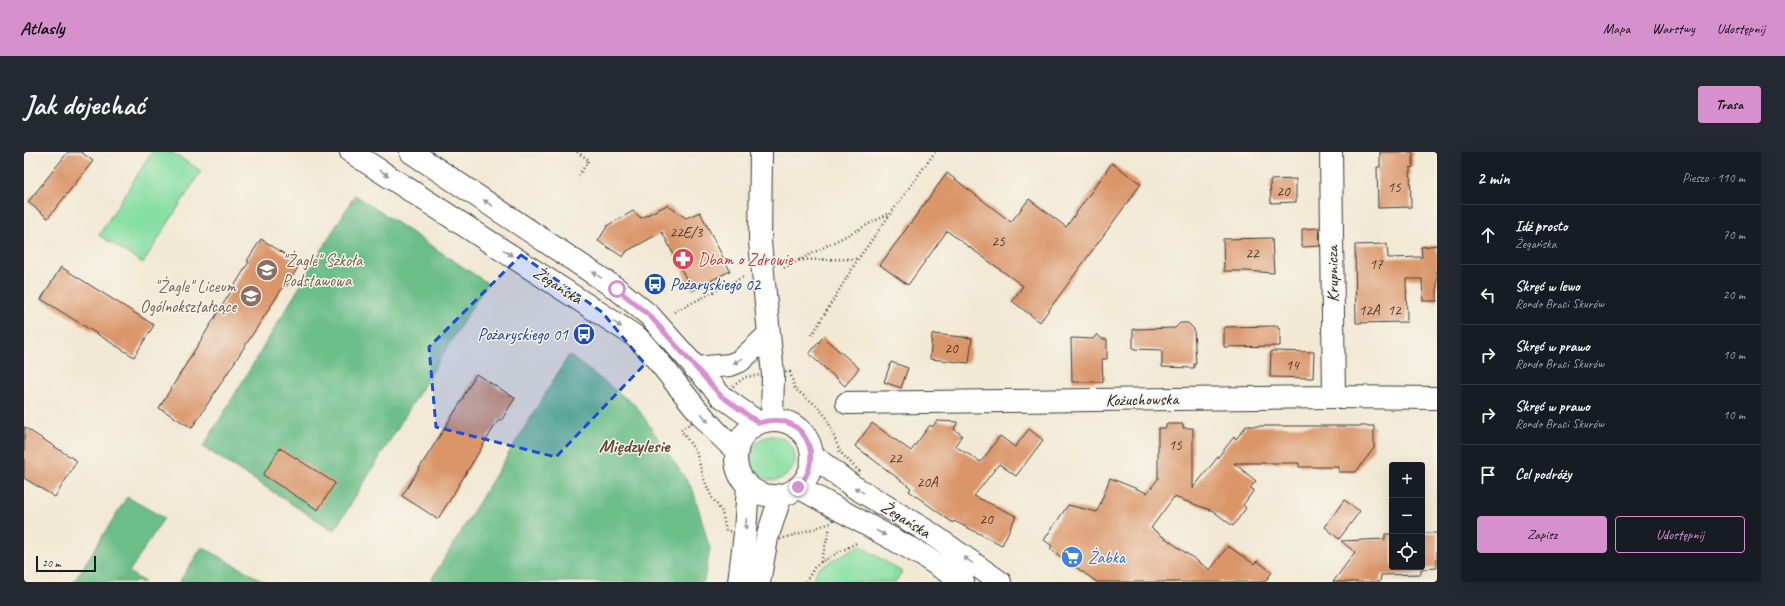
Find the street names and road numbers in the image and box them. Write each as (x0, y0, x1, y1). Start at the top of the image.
street label: Krupnicza (1321, 244, 1343, 302)
street label: Żegańska (529, 262, 588, 310)
street label: Kożuchowska (1105, 388, 1181, 411)
street label: Żegańska (877, 496, 936, 544)

